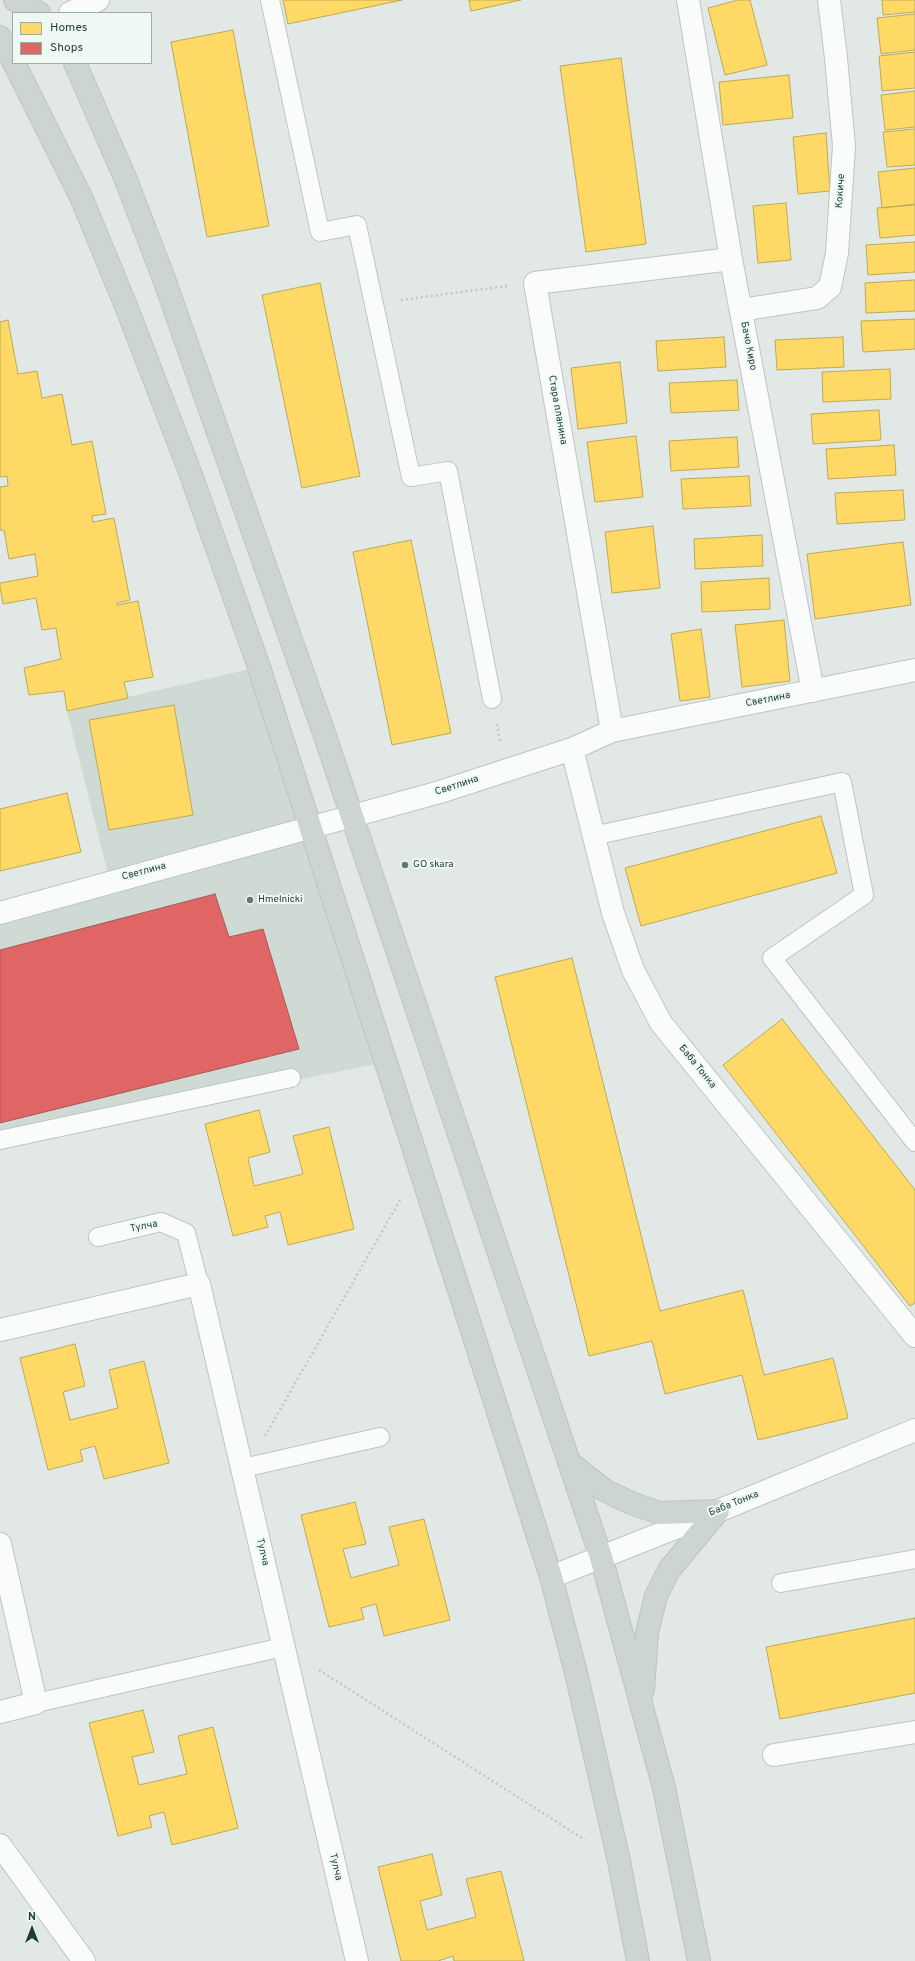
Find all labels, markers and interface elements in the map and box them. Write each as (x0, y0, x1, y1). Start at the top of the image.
legend (12, 12, 152, 64)
text: Homes (50, 20, 87, 36)
text: Shops (50, 40, 83, 56)
street label: Кокиче (834, 173, 848, 209)
street label: Бачо Киро (737, 321, 759, 371)
street label: Стара планина (545, 374, 569, 446)
street label: Светлина (745, 690, 791, 710)
street label: Светлина (434, 773, 480, 799)
place label: GO skara (413, 859, 454, 871)
street label: Светлина (121, 860, 167, 884)
marker: GO skara (400, 860, 410, 870)
place label: Hmelnicki (258, 894, 303, 906)
marker: Hmelnicki (245, 895, 255, 905)
street label: Баба Тонка (676, 1043, 718, 1091)
street label: Тулча (129, 1218, 159, 1236)
street label: Баба Тонка (707, 1489, 761, 1519)
street label: Тулча (253, 1537, 271, 1567)
street label: Тулча (326, 1852, 344, 1882)
north arrow (12, 1909, 52, 1949)
text: N (28, 1910, 36, 1924)

